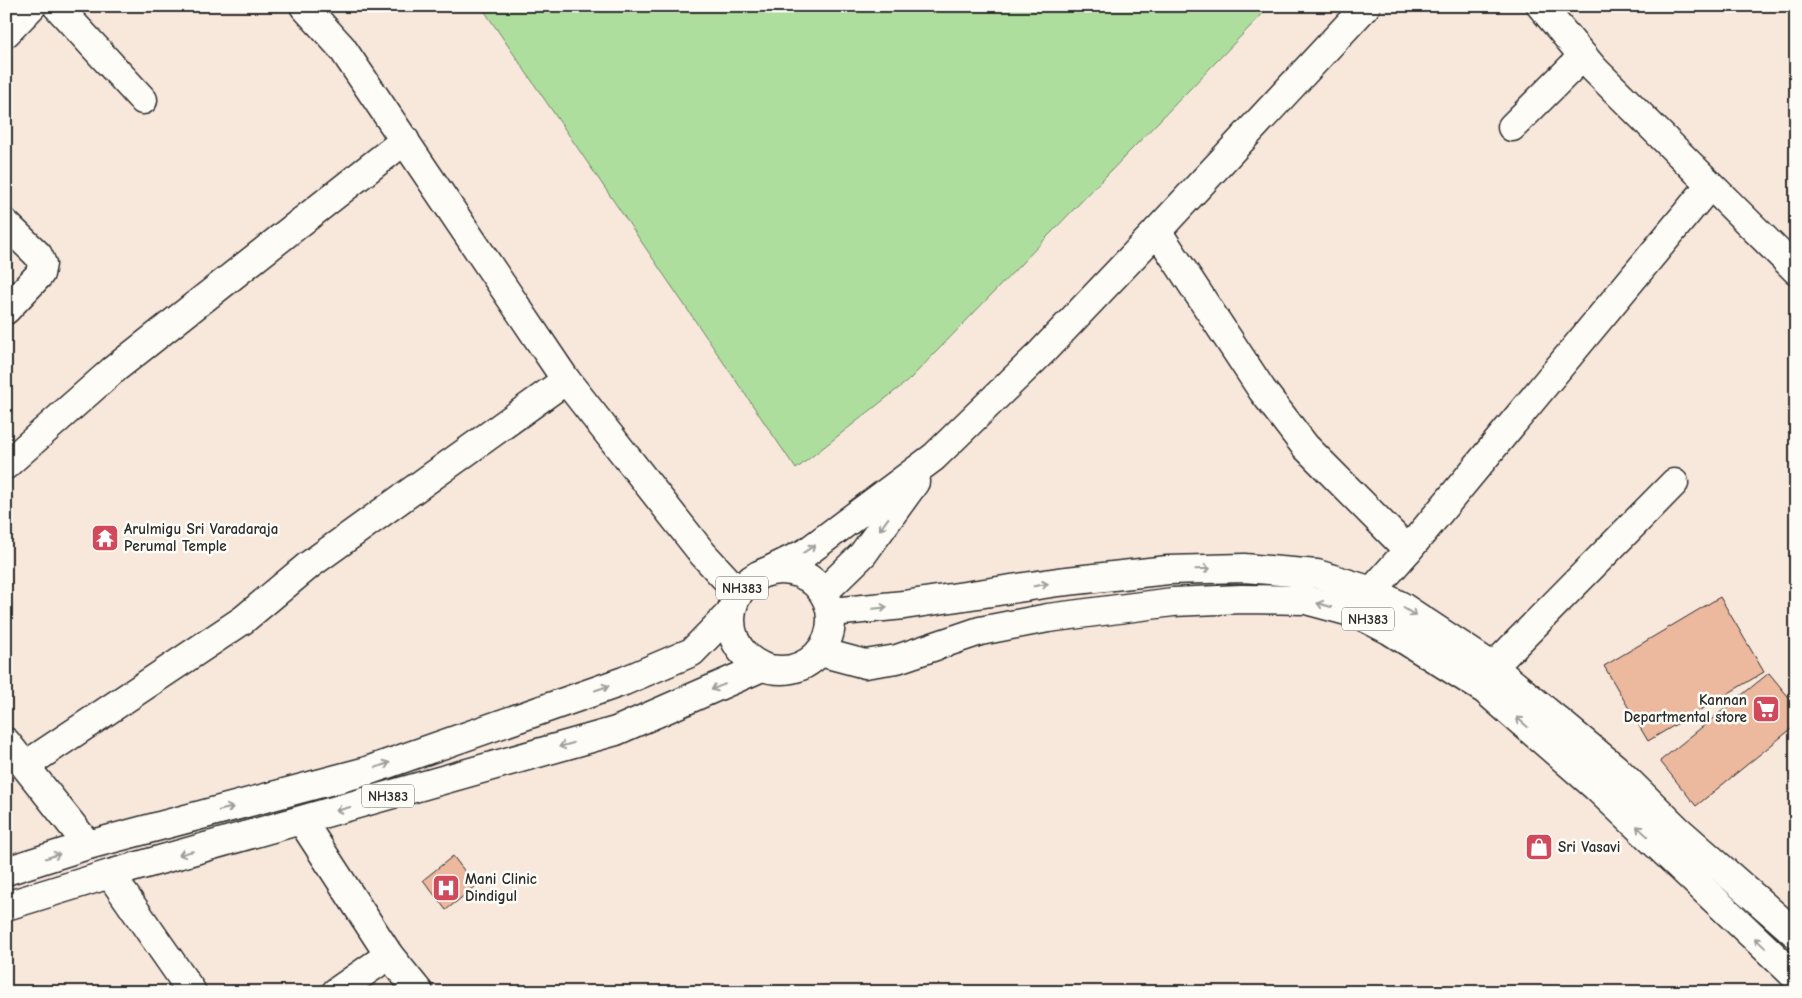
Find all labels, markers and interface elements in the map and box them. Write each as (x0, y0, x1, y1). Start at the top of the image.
one-way arrow (879, 517, 889, 531)
place label: Arulmigu Sri Varadaraja Perumal Temple (124, 520, 278, 555)
temple icon: Arulmigu Sri Varadaraja Perumal Temple (90, 523, 120, 553)
one-way arrow (802, 544, 816, 555)
one-way arrow (1194, 565, 1210, 574)
road number: NH383 (716, 576, 768, 600)
one-way arrow (1033, 579, 1049, 589)
one-way arrow (1316, 599, 1332, 609)
one-way arrow (872, 603, 888, 612)
one-way arrow (1402, 607, 1416, 617)
road number: NH383 (1342, 608, 1394, 630)
one-way arrow (711, 682, 726, 692)
one-way arrow (594, 683, 609, 692)
place label: Kannan Departmental store (1624, 691, 1747, 726)
supermarket icon: Kannan Departmental store (1751, 694, 1781, 724)
one-way arrow (1515, 717, 1528, 728)
one-way arrow (559, 741, 575, 750)
one-way arrow (375, 760, 390, 769)
road number: NH383 (362, 784, 414, 808)
one-way arrow (218, 804, 234, 813)
one-way arrow (335, 804, 351, 814)
one-way arrow (1636, 825, 1649, 837)
shop icon: Sri Vasavi (1524, 832, 1554, 862)
place label: Sri Vasavi (1558, 838, 1620, 856)
one-way arrow (179, 848, 195, 858)
one-way arrow (44, 850, 60, 860)
place label: Mani Clinic Dindigul (465, 870, 537, 905)
hospital icon: Mani Clinic Dindigul (431, 873, 461, 903)
one-way arrow (1754, 937, 1767, 949)

